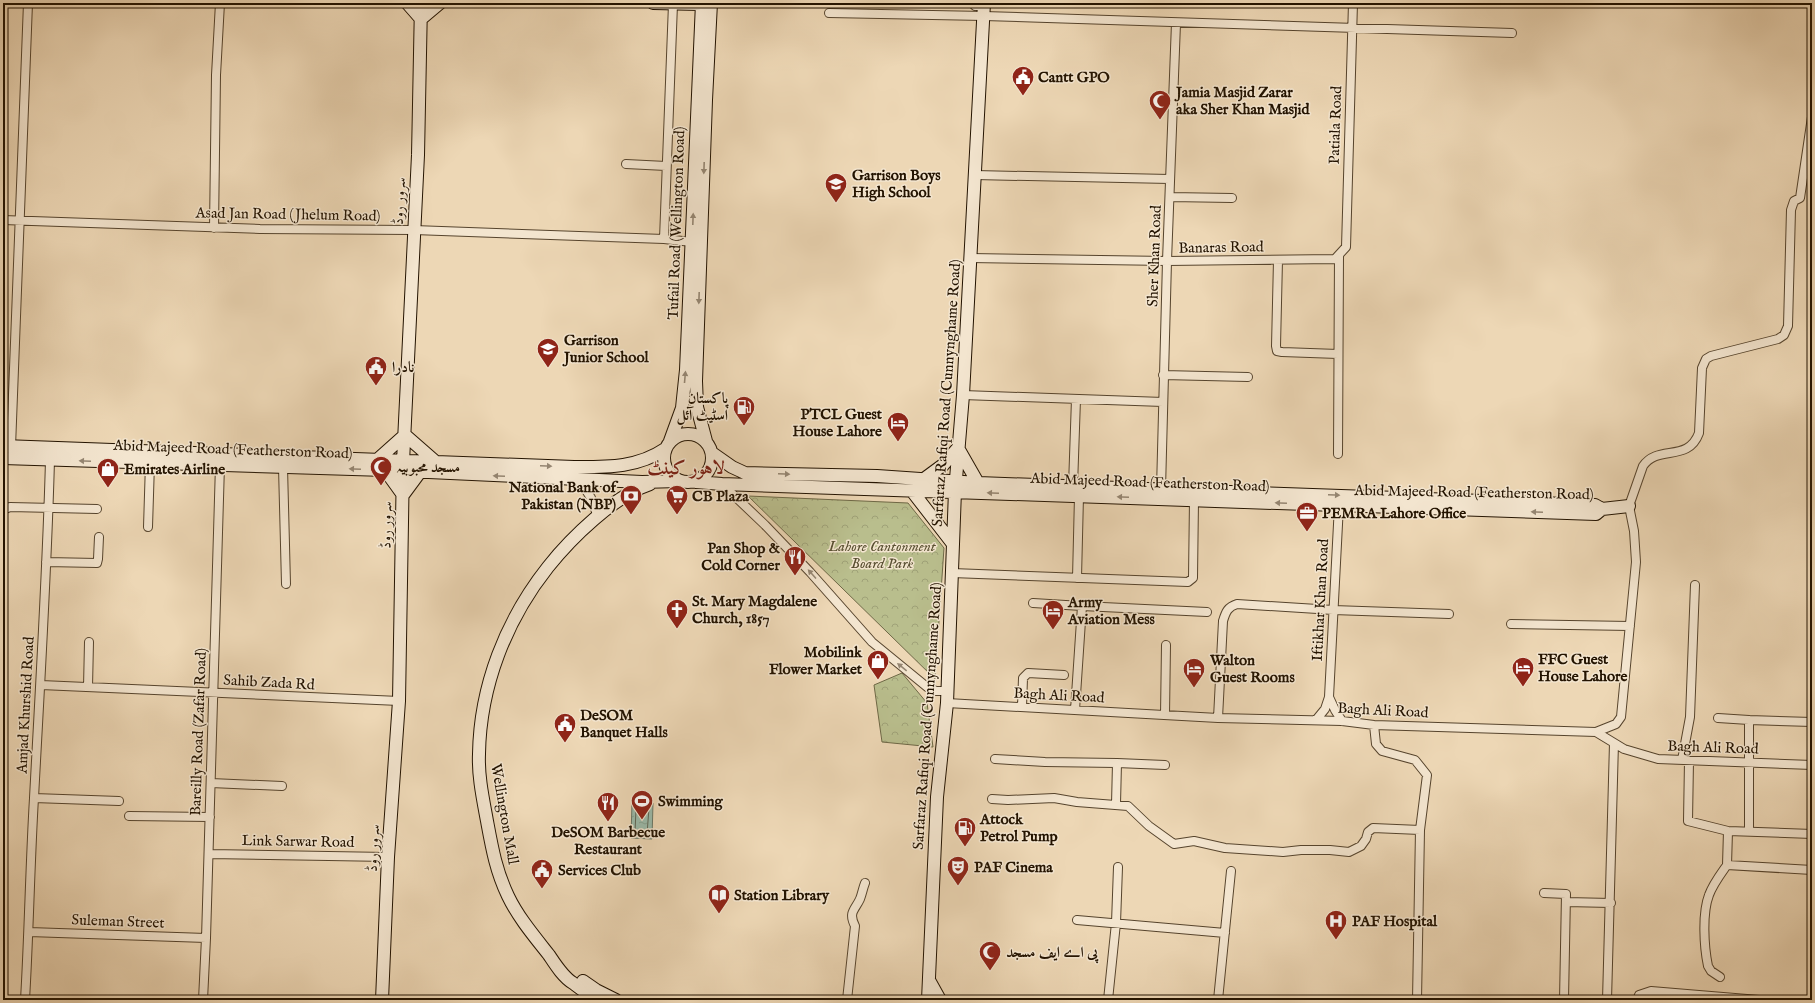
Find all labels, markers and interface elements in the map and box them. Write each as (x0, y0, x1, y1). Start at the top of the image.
public building icon: Cantt GPO (1010, 64, 1036, 97)
place label: Cantt GPO (1038, 68, 1110, 87)
place label: Jamia Masjid Zarar aka Sher Khan Masjid (1174, 83, 1311, 119)
street label: Patiala Road (1325, 84, 1346, 165)
mosque icon: Jamia Masjid Zarar aka Sher Khan Masjid (1147, 88, 1173, 121)
street label: Tufail Road (Wellington Road) (664, 126, 689, 320)
one-way arrow (701, 162, 707, 175)
place label: Garrison Boys High School (852, 166, 941, 202)
school or university icon: Garrison Boys High School (823, 171, 849, 204)
street label: سرور روڈ (389, 177, 410, 225)
street label: Asad Jan Road (Jhelum Road) (194, 203, 381, 226)
street label: Sher Khan Road (1143, 204, 1166, 307)
one-way arrow (689, 213, 696, 225)
street label: Banaras Road (1178, 237, 1265, 258)
street label: Sarfaraz Rafiqi Road (Cunnynghame Road) (928, 259, 965, 527)
one-way arrow (696, 292, 703, 304)
place label: Garrison Junior School (562, 331, 649, 367)
school or university icon: Garrison Junior School (535, 336, 561, 369)
public building icon: نادرا (363, 354, 389, 387)
place label: نادرا (392, 358, 414, 377)
one-way arrow (682, 371, 689, 383)
place label: پاکستان اسٹیٹ آئل (677, 389, 729, 426)
fuel station icon: پاکستان اسٹیٹ آئل (731, 394, 757, 427)
place label: PTCL Guest House Lahore (793, 405, 883, 441)
hotel icon: PTCL Guest House Lahore (885, 410, 911, 443)
street label: Abid Majeed Road (Featherston Road) (112, 436, 353, 463)
mosque icon: مسجد محبوبیہ (368, 454, 394, 487)
shop icon: Emirates Airline (95, 456, 121, 489)
one-way arrow (79, 457, 91, 464)
district label: لاہور کینٹ (647, 457, 725, 481)
place label: مسجد محبوبیہ (396, 458, 460, 477)
place label: Emirates Airline (124, 460, 225, 479)
one-way arrow (540, 463, 552, 470)
one-way arrow (348, 466, 361, 472)
street label: Abid Majeed Road (Featherston Road) (1029, 469, 1270, 496)
one-way arrow (778, 471, 791, 477)
one-way arrow (493, 472, 505, 479)
place label: National Bank of Pakistan (NBP) (508, 478, 619, 514)
street label: Abid Majeed Road (Featherston Road) (1353, 481, 1594, 504)
bank icon: National Bank of Pakistan (NBP) (618, 483, 644, 516)
supermarket icon: CB Plaza (664, 483, 690, 516)
place label: CB Plaza (692, 487, 749, 506)
one-way arrow (986, 490, 999, 496)
one-way arrow (1328, 491, 1340, 498)
one-way arrow (1117, 494, 1129, 501)
one-way arrow (1274, 500, 1287, 506)
office icon: PEMRA Lahore Office (1294, 500, 1320, 533)
street label: سرور روڈ (377, 501, 396, 549)
place label: PEMRA Lahore Office (1322, 504, 1466, 523)
one-way arrow (1531, 508, 1543, 515)
park label: Lahore Cantonment Board Park (827, 537, 937, 573)
street label: Iftikhar Khan Road (1308, 537, 1333, 662)
place label: Pan Shop & Cold Corner (701, 539, 781, 575)
restaurant icon: Pan Shop & Cold Corner (782, 544, 808, 577)
one-way arrow (807, 569, 816, 579)
street label: Sarfaraz Rafiqi Road (Cunnynghame Road) (909, 582, 946, 850)
place label: St. Mary Magdalene Church, 1857 (692, 592, 817, 628)
place label: Army Aviation Mess (1067, 593, 1155, 629)
church icon: St. Mary Magdalene Church, 1857 (664, 597, 690, 630)
hotel icon: Army Aviation Mess (1040, 598, 1066, 631)
street label: Amjad Khurshid Road (12, 635, 39, 775)
place label: Mobilink Flower Market (769, 643, 863, 679)
street label: Bareilly Road (Zafar Road) (186, 648, 211, 816)
shop icon: Mobilink Flower Market (865, 648, 891, 681)
place label: FFC Guest House Lahore (1538, 650, 1628, 686)
place label: Walton Guest Rooms (1209, 651, 1295, 687)
hotel icon: FFC Guest House Lahore (1510, 655, 1536, 688)
hotel icon: Walton Guest Rooms (1181, 656, 1207, 689)
one-way arrow (897, 662, 908, 671)
street label: Sahib Zada Rd (223, 671, 316, 694)
street label: Bagh Ali Road (1013, 684, 1106, 707)
street label: Bagh Ali Road (1337, 699, 1430, 722)
place label: DeSOM Banquet Halls (580, 706, 668, 742)
public building icon: DeSOM Banquet Halls (552, 711, 578, 744)
street label: Bagh Ali Road (1667, 736, 1760, 759)
street label: Wellington Mall (486, 762, 523, 867)
sports icon: Swimming (629, 788, 655, 821)
restaurant icon: DeSOM Barbecue Restaurant (595, 790, 621, 823)
place label: Swimming (658, 792, 724, 811)
place label: Attock Petrol Pump (979, 810, 1058, 846)
fuel station icon: Attock Petrol Pump (952, 815, 978, 848)
place label: DeSOM Barbecue Restaurant (551, 823, 665, 859)
street label: سرور روڈ (363, 824, 384, 872)
street label: Link Sarwar Road (241, 831, 355, 852)
theatre icon: PAF Cinema (945, 854, 971, 887)
public building icon: Services Club (529, 857, 555, 890)
place label: PAF Cinema (974, 858, 1053, 877)
place label: Services Club (558, 861, 641, 880)
library icon: Station Library (706, 882, 732, 915)
place label: Station Library (734, 886, 830, 905)
hospital icon: PAF Hospital (1323, 908, 1349, 941)
street label: Suleman Street (71, 910, 165, 933)
place label: PAF Hospital (1352, 912, 1438, 931)
mosque icon: پی اے ایف مسجد (977, 939, 1003, 972)
place label: پی اے ایف مسجد (1006, 943, 1099, 964)

